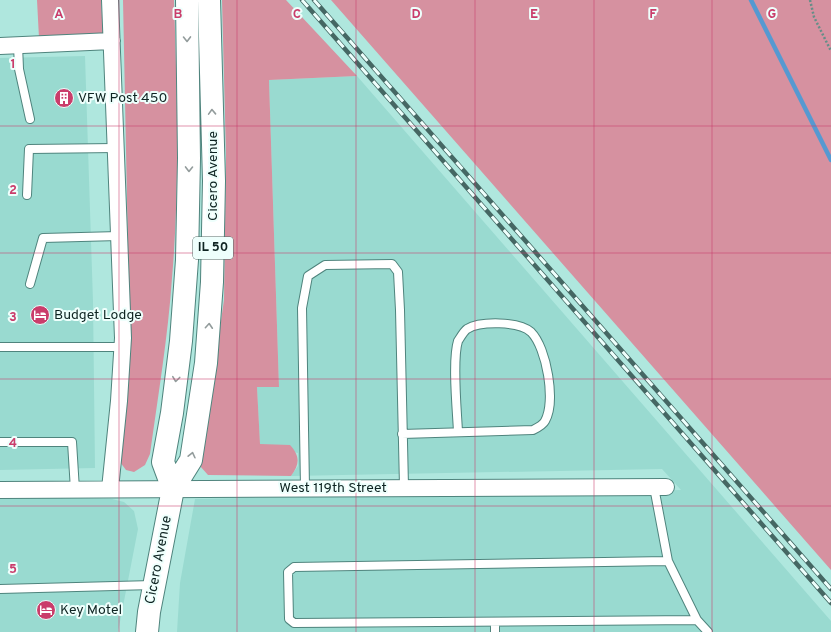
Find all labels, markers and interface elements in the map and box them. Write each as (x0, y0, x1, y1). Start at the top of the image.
text: A (54, 7, 64, 23)
text: B (174, 7, 183, 23)
text: C (293, 7, 301, 23)
text: D (411, 7, 421, 23)
text: E (530, 7, 538, 23)
text: F (649, 7, 657, 23)
text: G (768, 7, 777, 23)
one-way arrow (183, 36, 191, 42)
text: 1 (10, 57, 16, 73)
building icon: VFW Post 450 (53, 87, 75, 109)
place label: VFW Post 450 (78, 90, 167, 107)
one-way arrow (208, 109, 216, 115)
street label: Cicero Avenue (205, 131, 222, 221)
one-way arrow (185, 166, 193, 172)
text: 2 (9, 183, 17, 199)
road number: IL 50 (193, 237, 233, 259)
hotel icon: Budget Lodge (29, 304, 51, 326)
place label: Budget Lodge (54, 307, 142, 324)
text: 3 (9, 310, 17, 326)
one-way arrow (204, 323, 213, 329)
one-way arrow (172, 376, 181, 382)
text: 4 (9, 436, 17, 452)
one-way arrow (187, 452, 195, 458)
street label: West 119th Street (279, 480, 387, 497)
street label: Cicero Avenue (142, 514, 176, 606)
text: 5 (9, 562, 17, 578)
hotel icon: Key Motel (35, 599, 57, 621)
place label: Key Motel (60, 602, 122, 619)

